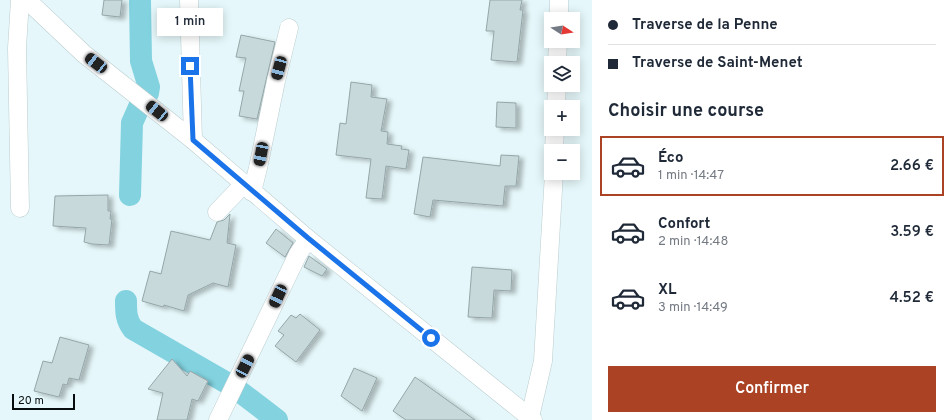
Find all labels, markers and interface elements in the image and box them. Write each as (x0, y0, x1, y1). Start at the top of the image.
callout: 1 min (157, 8, 223, 36)
north arrow (544, 12, 580, 48)
map controls (544, 12, 580, 180)
text: 1 min (175, 14, 205, 30)
text: Traverse de la Penne (632, 16, 778, 35)
car (83, 51, 109, 75)
text: Traverse de Saint-Menet (632, 54, 803, 73)
car (270, 55, 288, 81)
button: layers (544, 56, 580, 92)
route end (181, 57, 199, 75)
car (144, 99, 170, 123)
button: + (544, 100, 580, 136)
text: Choisir une course (608, 100, 764, 123)
car (253, 141, 269, 167)
button: − (544, 144, 580, 180)
icon: car (610, 148, 646, 184)
text: Éco (658, 149, 683, 168)
text: 2.66 € (890, 157, 934, 176)
text: 1 min · 14:47 (658, 168, 724, 184)
icon: car (610, 214, 646, 250)
text: Confort (658, 215, 710, 234)
text: 3.59 € (890, 223, 934, 242)
text: 2 min · 14:48 (658, 234, 728, 250)
icon: car (610, 280, 646, 316)
text: XL (658, 281, 676, 300)
car (267, 283, 289, 309)
text: 4.52 € (889, 289, 934, 308)
text: 3 min · 14:49 (658, 300, 728, 316)
route start (422, 329, 440, 347)
car (234, 353, 256, 379)
button: Confirmer (608, 366, 936, 412)
scale bar (12, 392, 75, 411)
text: 20 m (18, 394, 44, 408)

